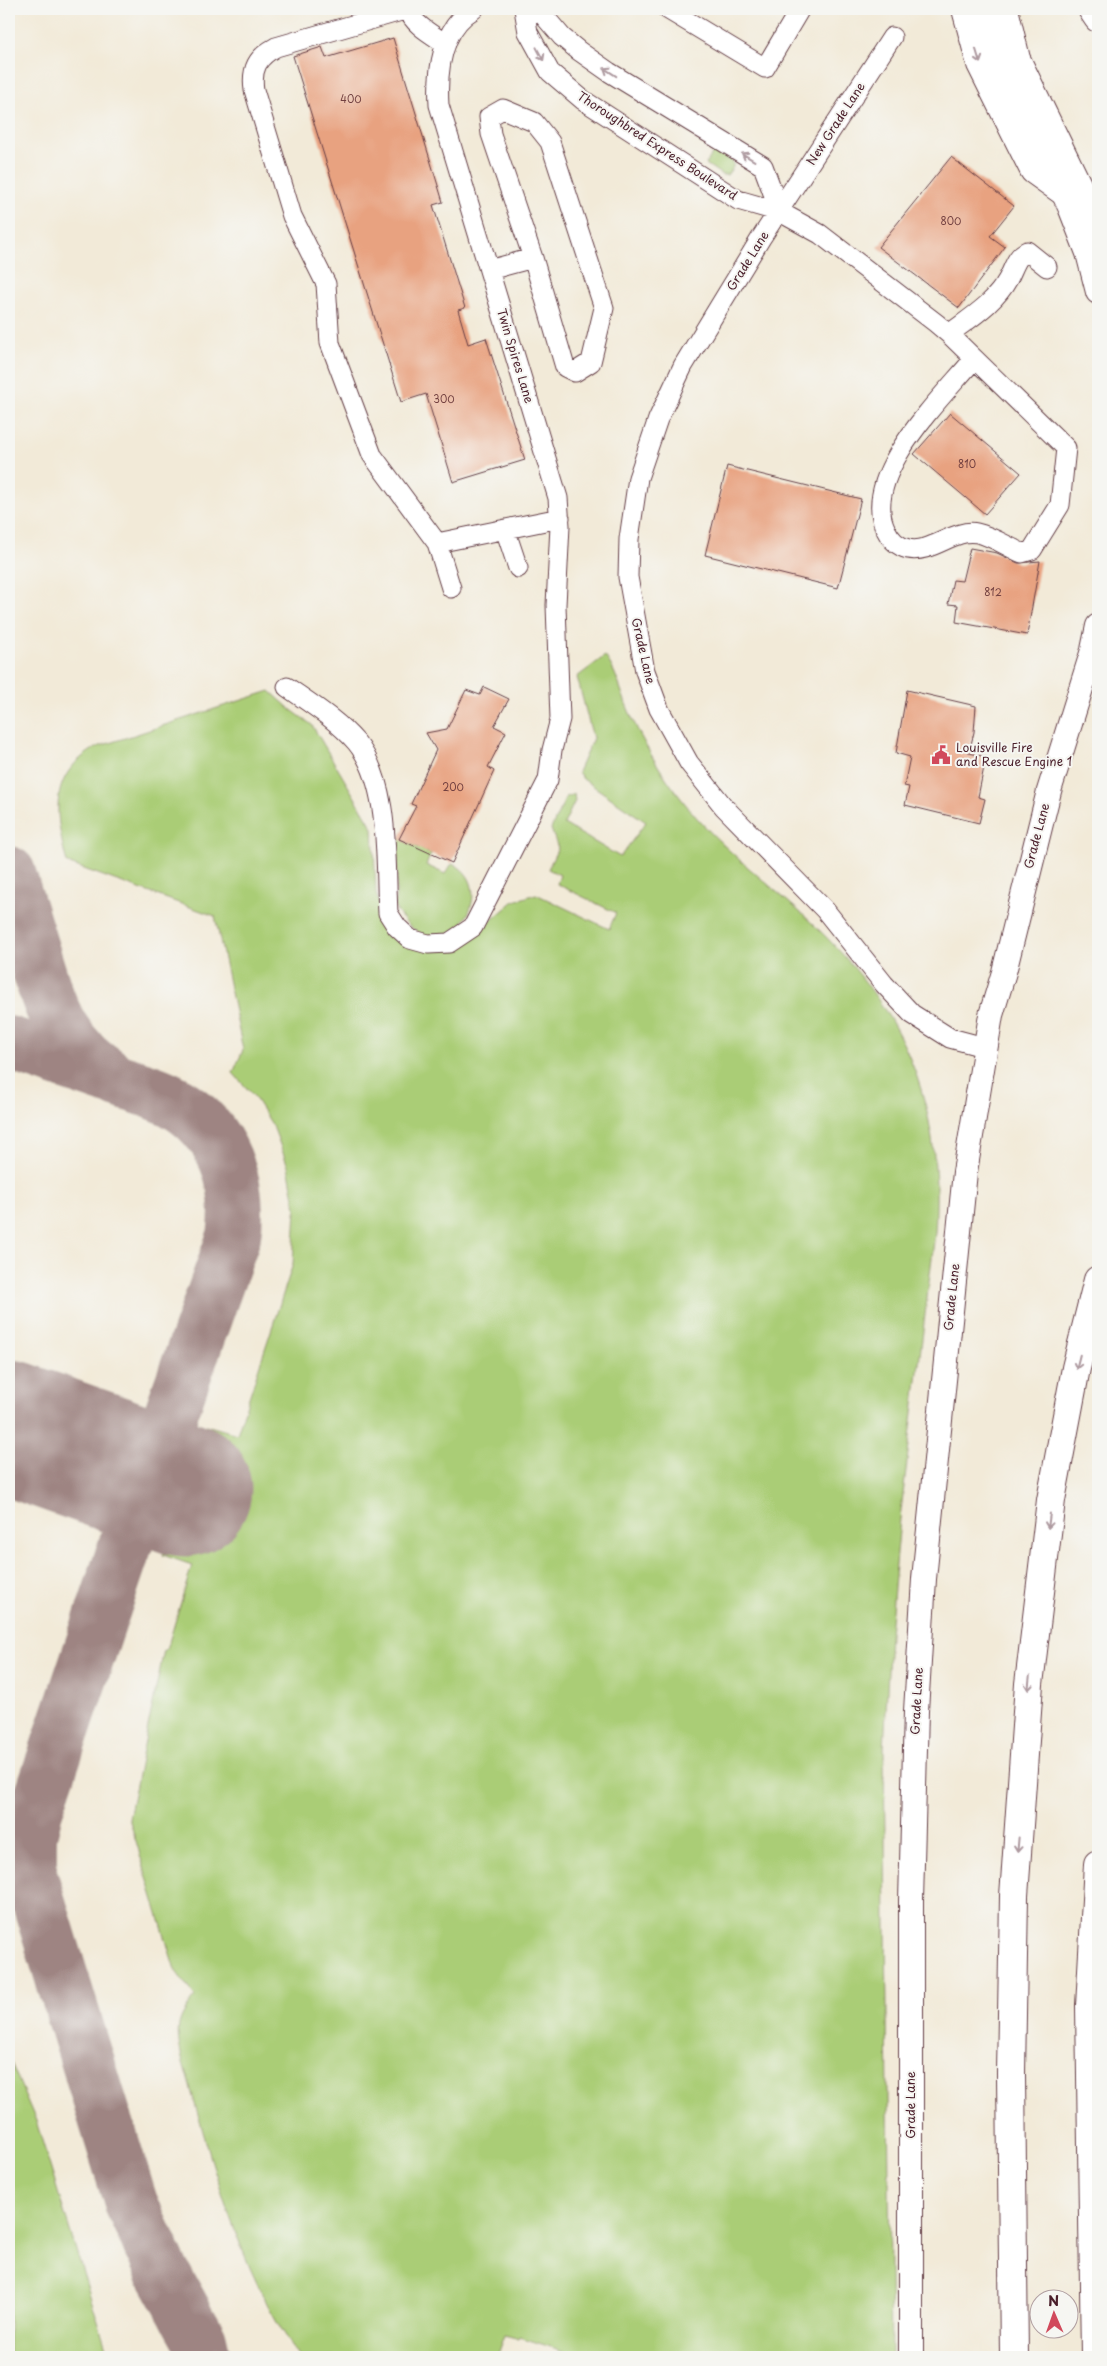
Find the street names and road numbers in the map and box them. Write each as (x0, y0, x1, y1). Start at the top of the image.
street label: New Grade Lane (801, 78, 869, 169)
street label: Thoroughbred Express Boulevard (574, 86, 742, 204)
street label: Grade Lane (722, 227, 773, 294)
street label: Twin Spires Lane (493, 306, 539, 406)
street label: Grade Lane (628, 616, 660, 686)
street label: Grade Lane (1019, 801, 1054, 871)
street label: Grade Lane (939, 1262, 964, 1331)
street label: Grade Lane (905, 1667, 927, 1735)
street label: Grade Lane (901, 2071, 919, 2139)

